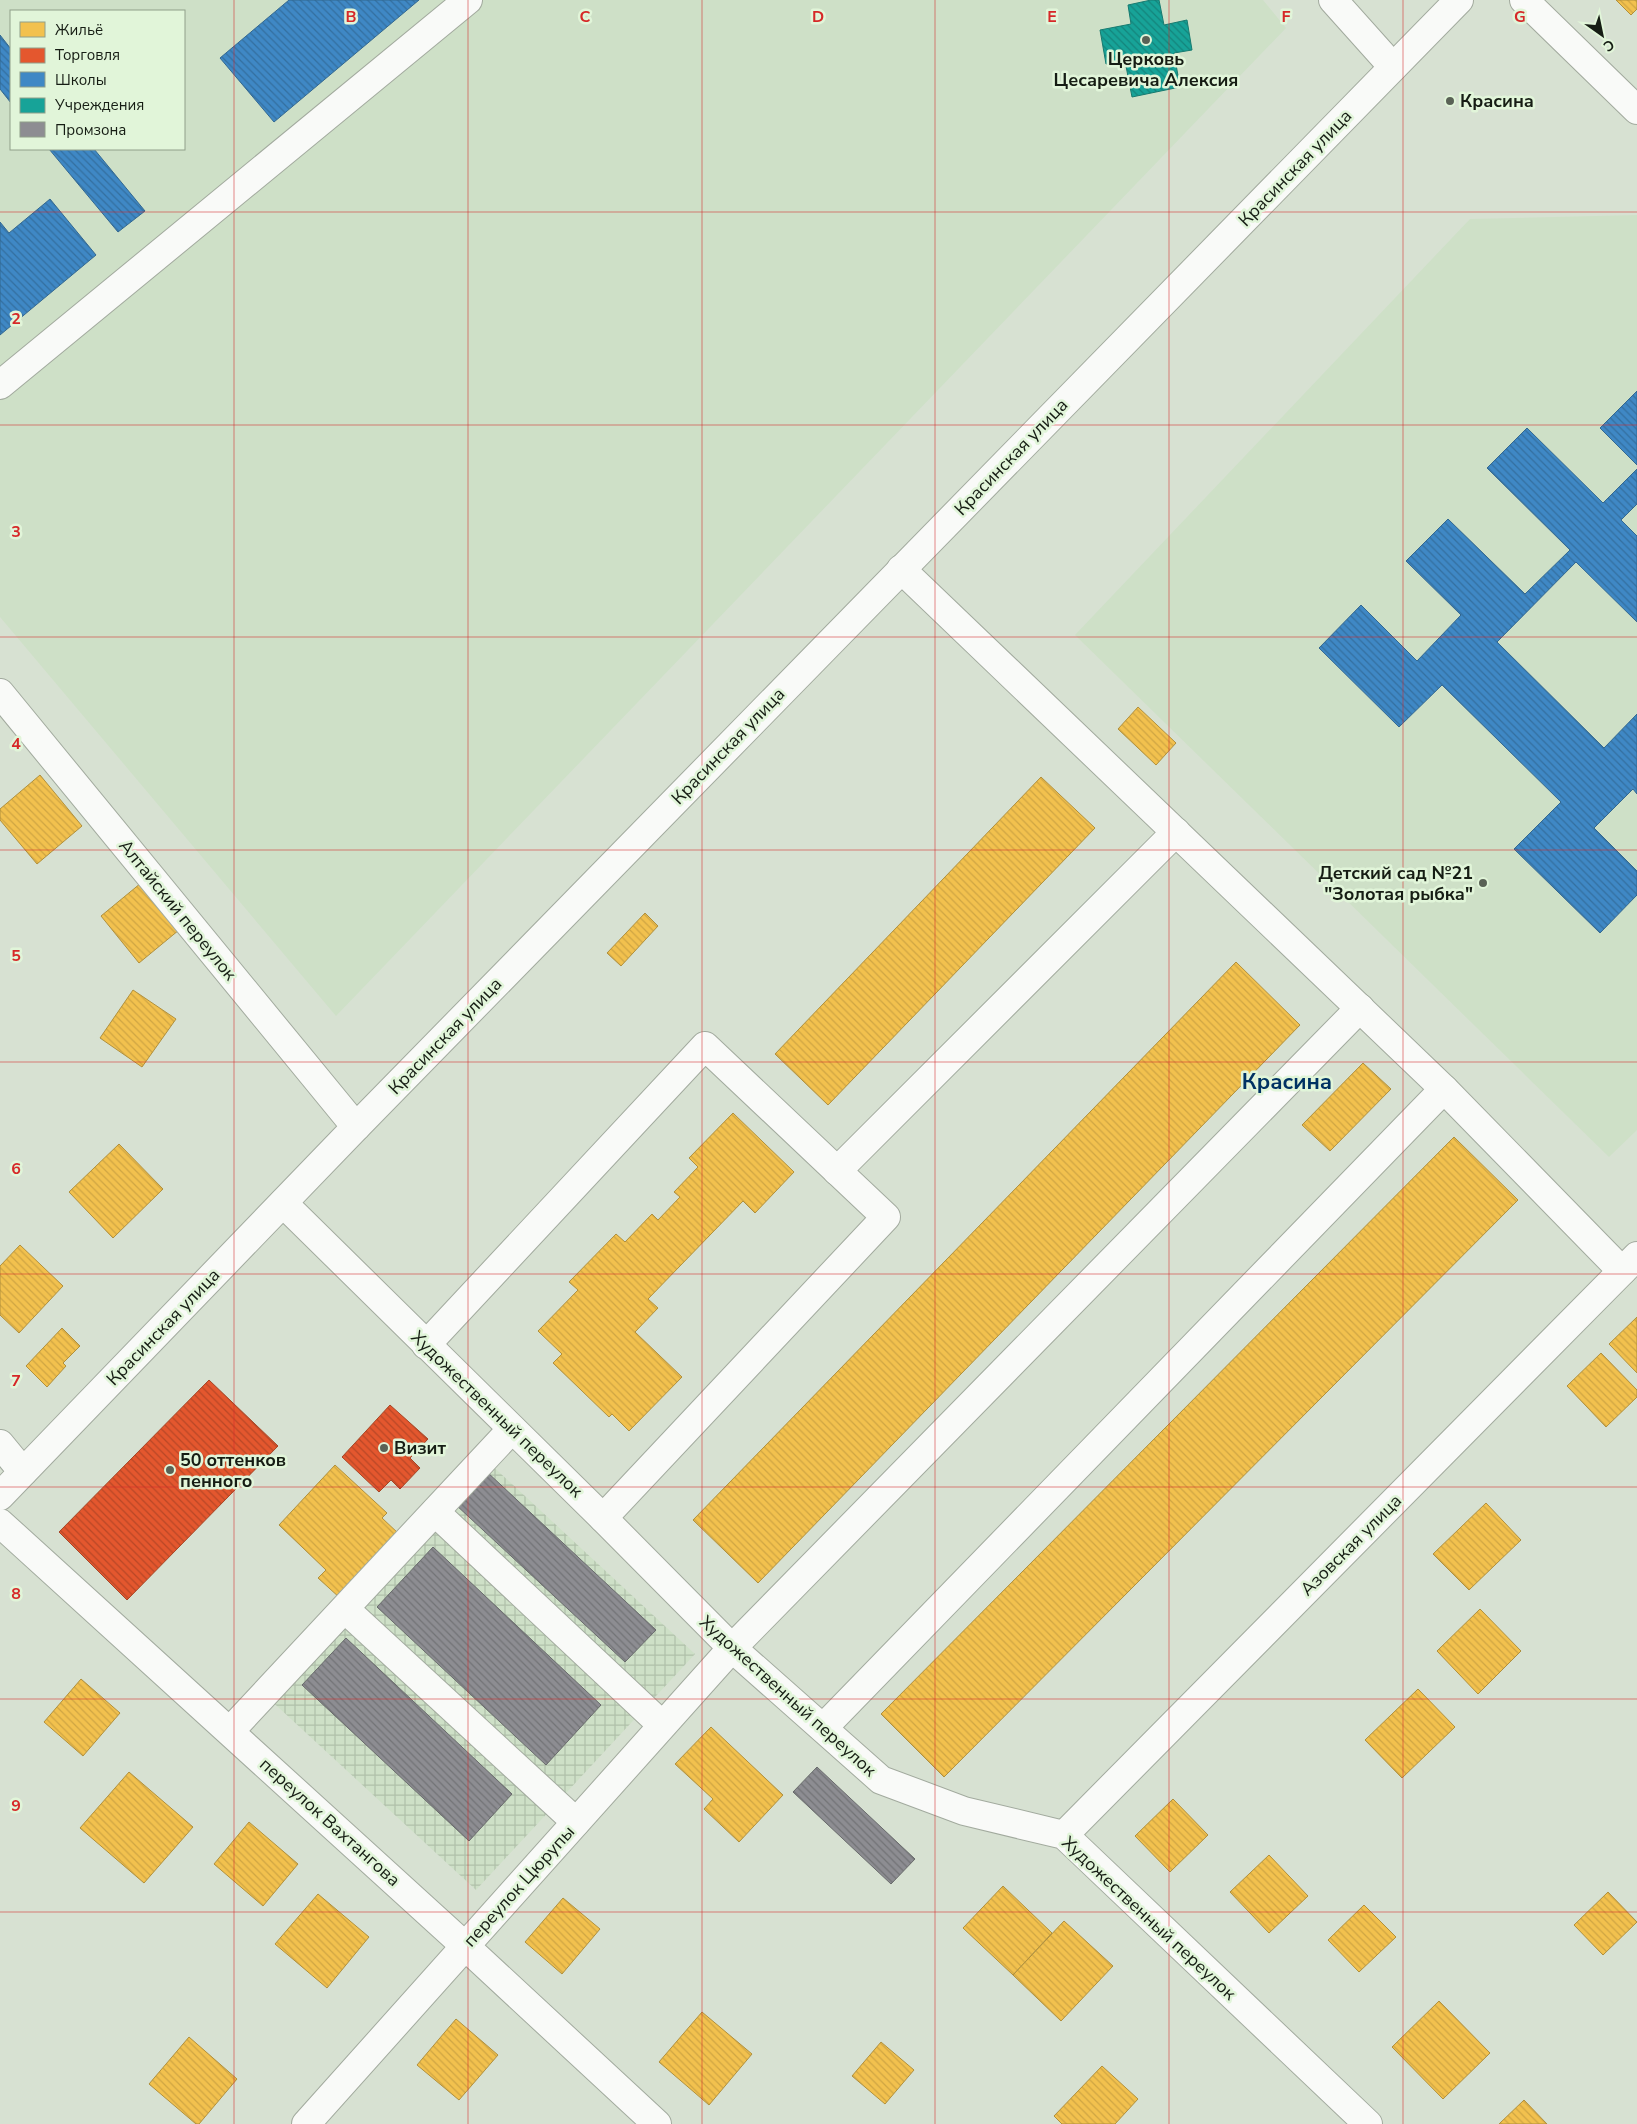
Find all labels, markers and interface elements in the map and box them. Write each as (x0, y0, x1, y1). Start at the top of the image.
text: B (345, 6, 357, 28)
text: C (580, 6, 591, 28)
text: D (812, 6, 824, 28)
text: E (1047, 6, 1057, 28)
text: F (1282, 6, 1291, 28)
text: G (1514, 6, 1526, 28)
legend (10, 10, 185, 150)
north arrow (1577, 10, 1627, 60)
text: Жильё (55, 20, 103, 40)
marker: Церковь Цесаревича Алексия (1140, 34, 1152, 46)
text: С (1599, 35, 1618, 56)
text: Торговля (55, 45, 120, 65)
place label: Церковь Цесаревича Алексия (1054, 47, 1238, 92)
text: Школы (55, 70, 107, 90)
place label: Красина (1460, 89, 1534, 113)
text: Учреждения (54, 95, 144, 115)
marker: Красина (1444, 95, 1456, 107)
street label: Красинская улица (1233, 104, 1357, 232)
text: Промзона (55, 120, 126, 140)
text: 2 (11, 308, 21, 330)
street label: Красинская улица (949, 393, 1073, 521)
text: 3 (11, 521, 21, 543)
street label: Красинская улица (666, 682, 790, 810)
text: 4 (11, 733, 21, 755)
street label: Алтайский переулок (114, 835, 243, 986)
place label: Детский сад №21 "Золотая рыбка" (1318, 861, 1473, 906)
marker: Детский сад №21 "Золотая рыбка" (1477, 877, 1489, 889)
text: 5 (11, 945, 21, 967)
street label: Красинская улица (383, 972, 507, 1100)
district label: Красина (1242, 1067, 1332, 1097)
text: 6 (11, 1158, 21, 1180)
street label: Красинская улица (101, 1263, 225, 1391)
street label: Художественный переулок (406, 1325, 589, 1503)
text: 7 (11, 1370, 21, 1392)
place label: Визит (394, 1436, 446, 1460)
marker: Визит (378, 1442, 390, 1454)
place label: 50 оттенков пенного (180, 1448, 286, 1493)
marker: 50 оттенков пенного (164, 1464, 176, 1476)
street label: Азовская улица (1295, 1489, 1407, 1601)
text: 8 (11, 1583, 21, 1605)
street label: Художественный переулок (694, 1610, 882, 1782)
street label: переулок Вахтангова (255, 1752, 405, 1892)
text: 9 (11, 1795, 21, 1817)
street label: переулок Цюрупы (458, 1820, 580, 1952)
street label: Художественный переулок (1057, 1831, 1242, 2006)

